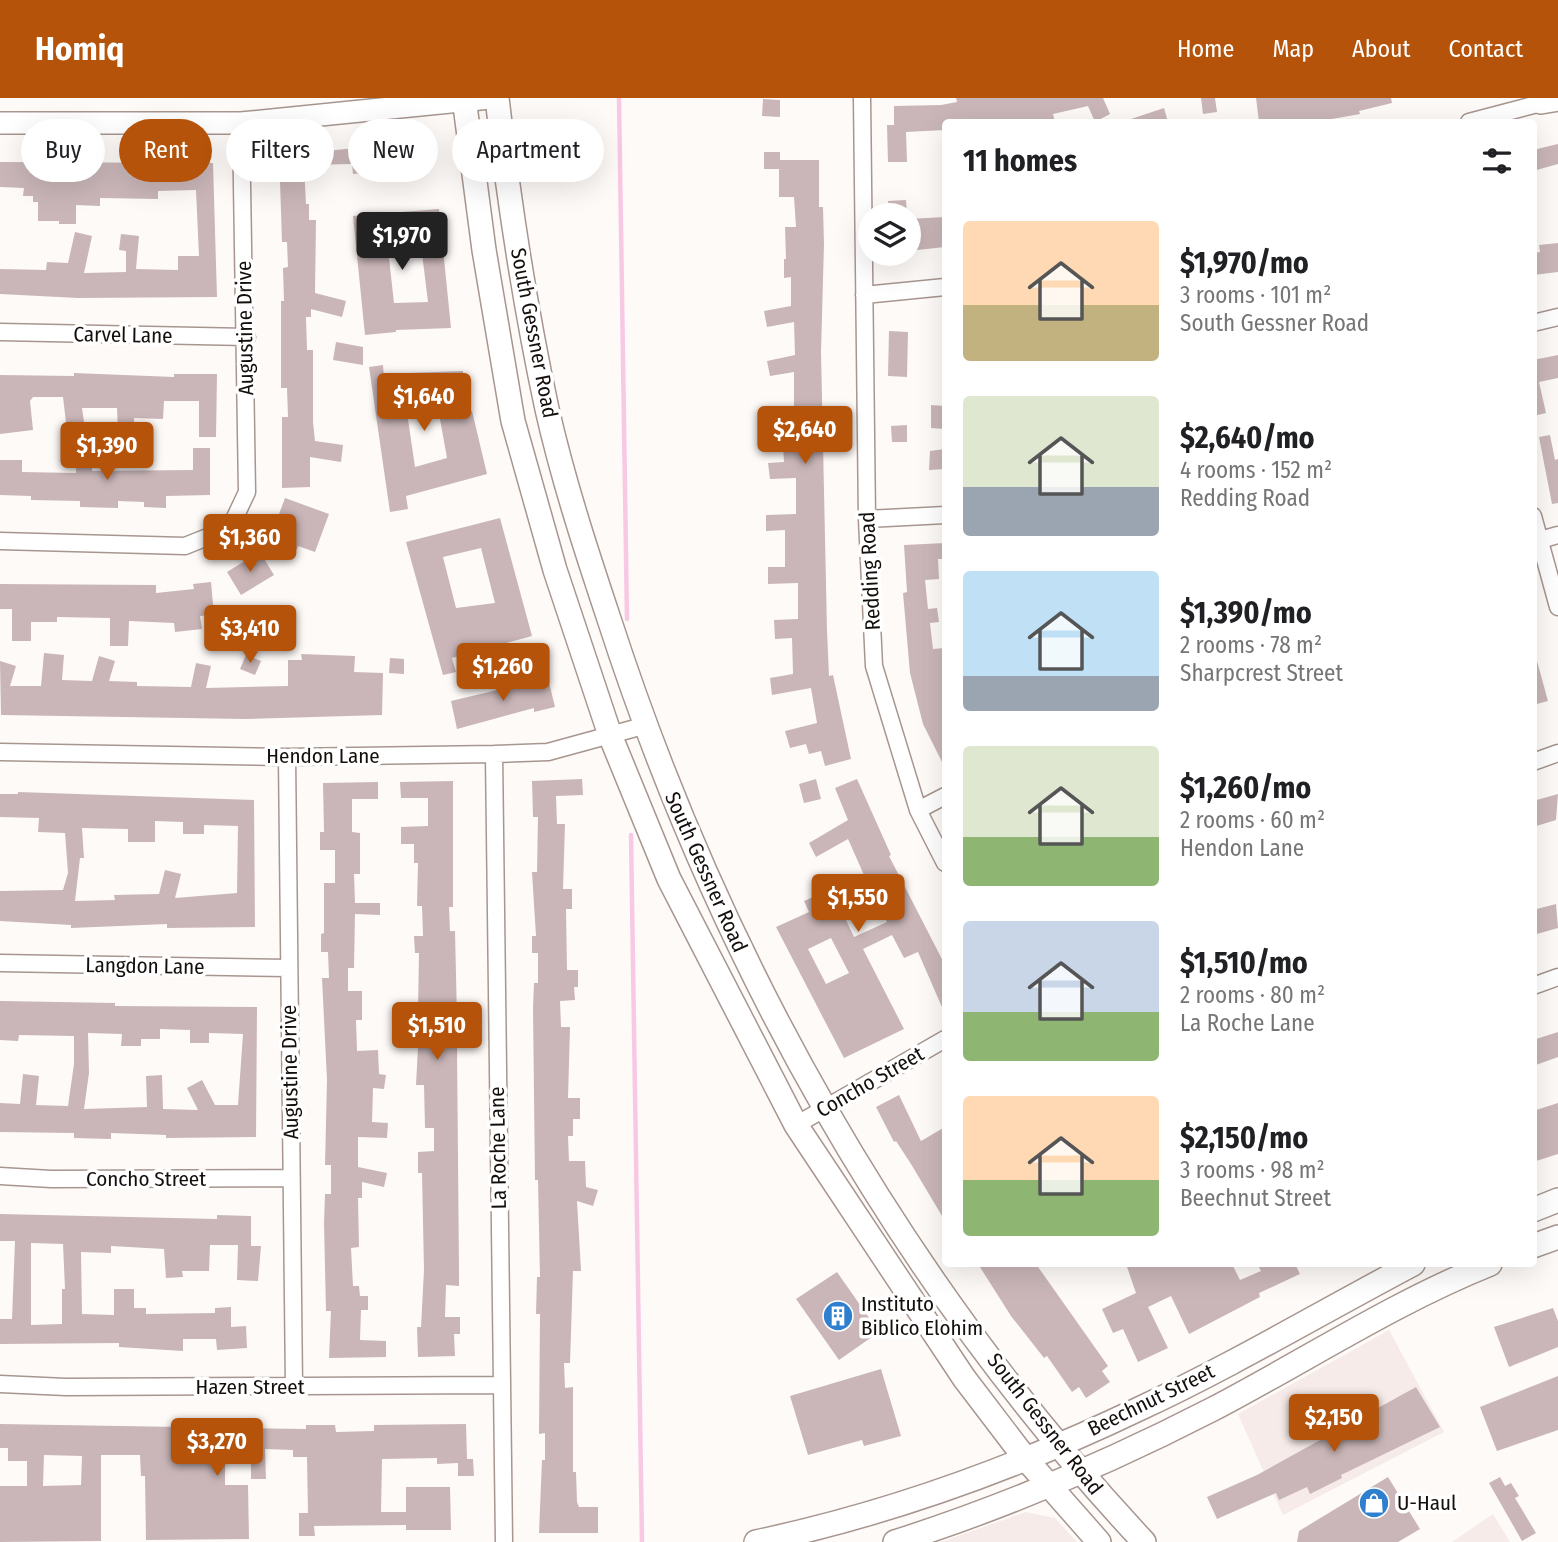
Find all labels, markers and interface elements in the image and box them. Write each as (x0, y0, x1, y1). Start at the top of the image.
text: Homiq (35, 29, 124, 69)
text: Home (1177, 35, 1234, 63)
text: Map (1272, 35, 1314, 63)
text: About (1352, 35, 1410, 63)
text: Contact (1448, 35, 1523, 63)
chip: Buy (21, 119, 105, 182)
chip: Rent (119, 119, 212, 182)
chip: Filters (226, 119, 334, 182)
chip: New (348, 119, 438, 182)
chip: Apartment (452, 119, 604, 182)
icon: filters (1478, 142, 1516, 180)
text: 11 homes (963, 143, 1077, 179)
map controls (858, 203, 921, 266)
button: layers (858, 203, 921, 266)
pin: $1,970 (345, 212, 459, 272)
text: $1,970 (373, 221, 431, 249)
text: $1,970/mo (1180, 245, 1309, 281)
street label: South Gessner Road (505, 246, 563, 420)
icon: home (1019, 249, 1103, 333)
street label: Augustine Drive (231, 260, 259, 396)
text: 3 rooms · 101 m² (1180, 281, 1331, 309)
text: South Gessner Road (1180, 309, 1369, 337)
street label: Carvel Lane (73, 321, 173, 349)
pin: $1,640 (367, 374, 481, 433)
text: $1,640 (393, 382, 455, 410)
pin: $2,640 (748, 406, 862, 466)
text: $2,640 (773, 415, 837, 443)
text: $2,640/mo (1180, 420, 1315, 456)
pin: $1,390 (50, 422, 164, 482)
icon: home (1019, 424, 1103, 508)
text: $1,390 (76, 431, 138, 459)
text: 4 rooms · 152 m² (1180, 456, 1332, 484)
text: Redding Road (1180, 484, 1310, 512)
street label: Redding Road (854, 511, 886, 631)
pin: $1,360 (193, 514, 307, 574)
text: $1,360 (219, 523, 281, 551)
text: $1,390/mo (1180, 595, 1312, 631)
icon: home (1019, 599, 1103, 683)
pin: $3,410 (193, 606, 307, 665)
text: $3,410 (220, 614, 280, 642)
text: 2 rooms · 78 m² (1180, 631, 1322, 659)
pin: $1,260 (446, 644, 560, 703)
text: $1,260 (473, 652, 533, 680)
text: Sharpcrest Street (1180, 659, 1343, 687)
street label: Hendon Lane (266, 743, 380, 769)
text: $1,260/mo (1180, 770, 1311, 806)
icon: home (1019, 774, 1103, 858)
street label: South Gessner Road (659, 788, 753, 956)
text: 2 rooms · 60 m² (1180, 806, 1325, 834)
text: Hendon Lane (1180, 834, 1304, 862)
pin: $1,550 (801, 874, 915, 934)
text: $1,550 (828, 883, 888, 911)
text: $1,510/mo (1180, 945, 1308, 981)
icon: home (1019, 949, 1103, 1033)
street label: Langdon Lane (85, 952, 205, 980)
text: 2 rooms · 80 m² (1180, 981, 1325, 1009)
pin: $1,510 (380, 1002, 494, 1062)
street label: Augustine Drive (276, 1004, 304, 1140)
text: La Roche Lane (1180, 1009, 1315, 1037)
text: $1,510 (408, 1011, 466, 1039)
street label: Concho Street (812, 1041, 929, 1123)
street label: La Roche Lane (484, 1086, 512, 1210)
text: $2,150/mo (1180, 1120, 1308, 1156)
icon: home (1019, 1124, 1103, 1208)
text: 3 rooms · 98 m² (1180, 1156, 1325, 1184)
street label: Concho Street (86, 1166, 206, 1192)
text: Beechnut Street (1180, 1184, 1331, 1212)
place label: Instituto Biblico Elohim (861, 1291, 983, 1341)
building icon: Instituto Biblico Elohim (821, 1299, 855, 1333)
street label: South Gessner Road (982, 1348, 1108, 1500)
street label: Beechnut Street (1083, 1358, 1219, 1442)
street label: Hazen Street (195, 1374, 305, 1400)
pin: $2,150 (1277, 1394, 1391, 1454)
text: $2,150 (1305, 1403, 1363, 1431)
pin: $3,270 (160, 1418, 274, 1478)
text: $3,270 (187, 1427, 247, 1455)
shop icon: U-Haul (1357, 1486, 1391, 1520)
place label: U-Haul (1397, 1490, 1457, 1516)

